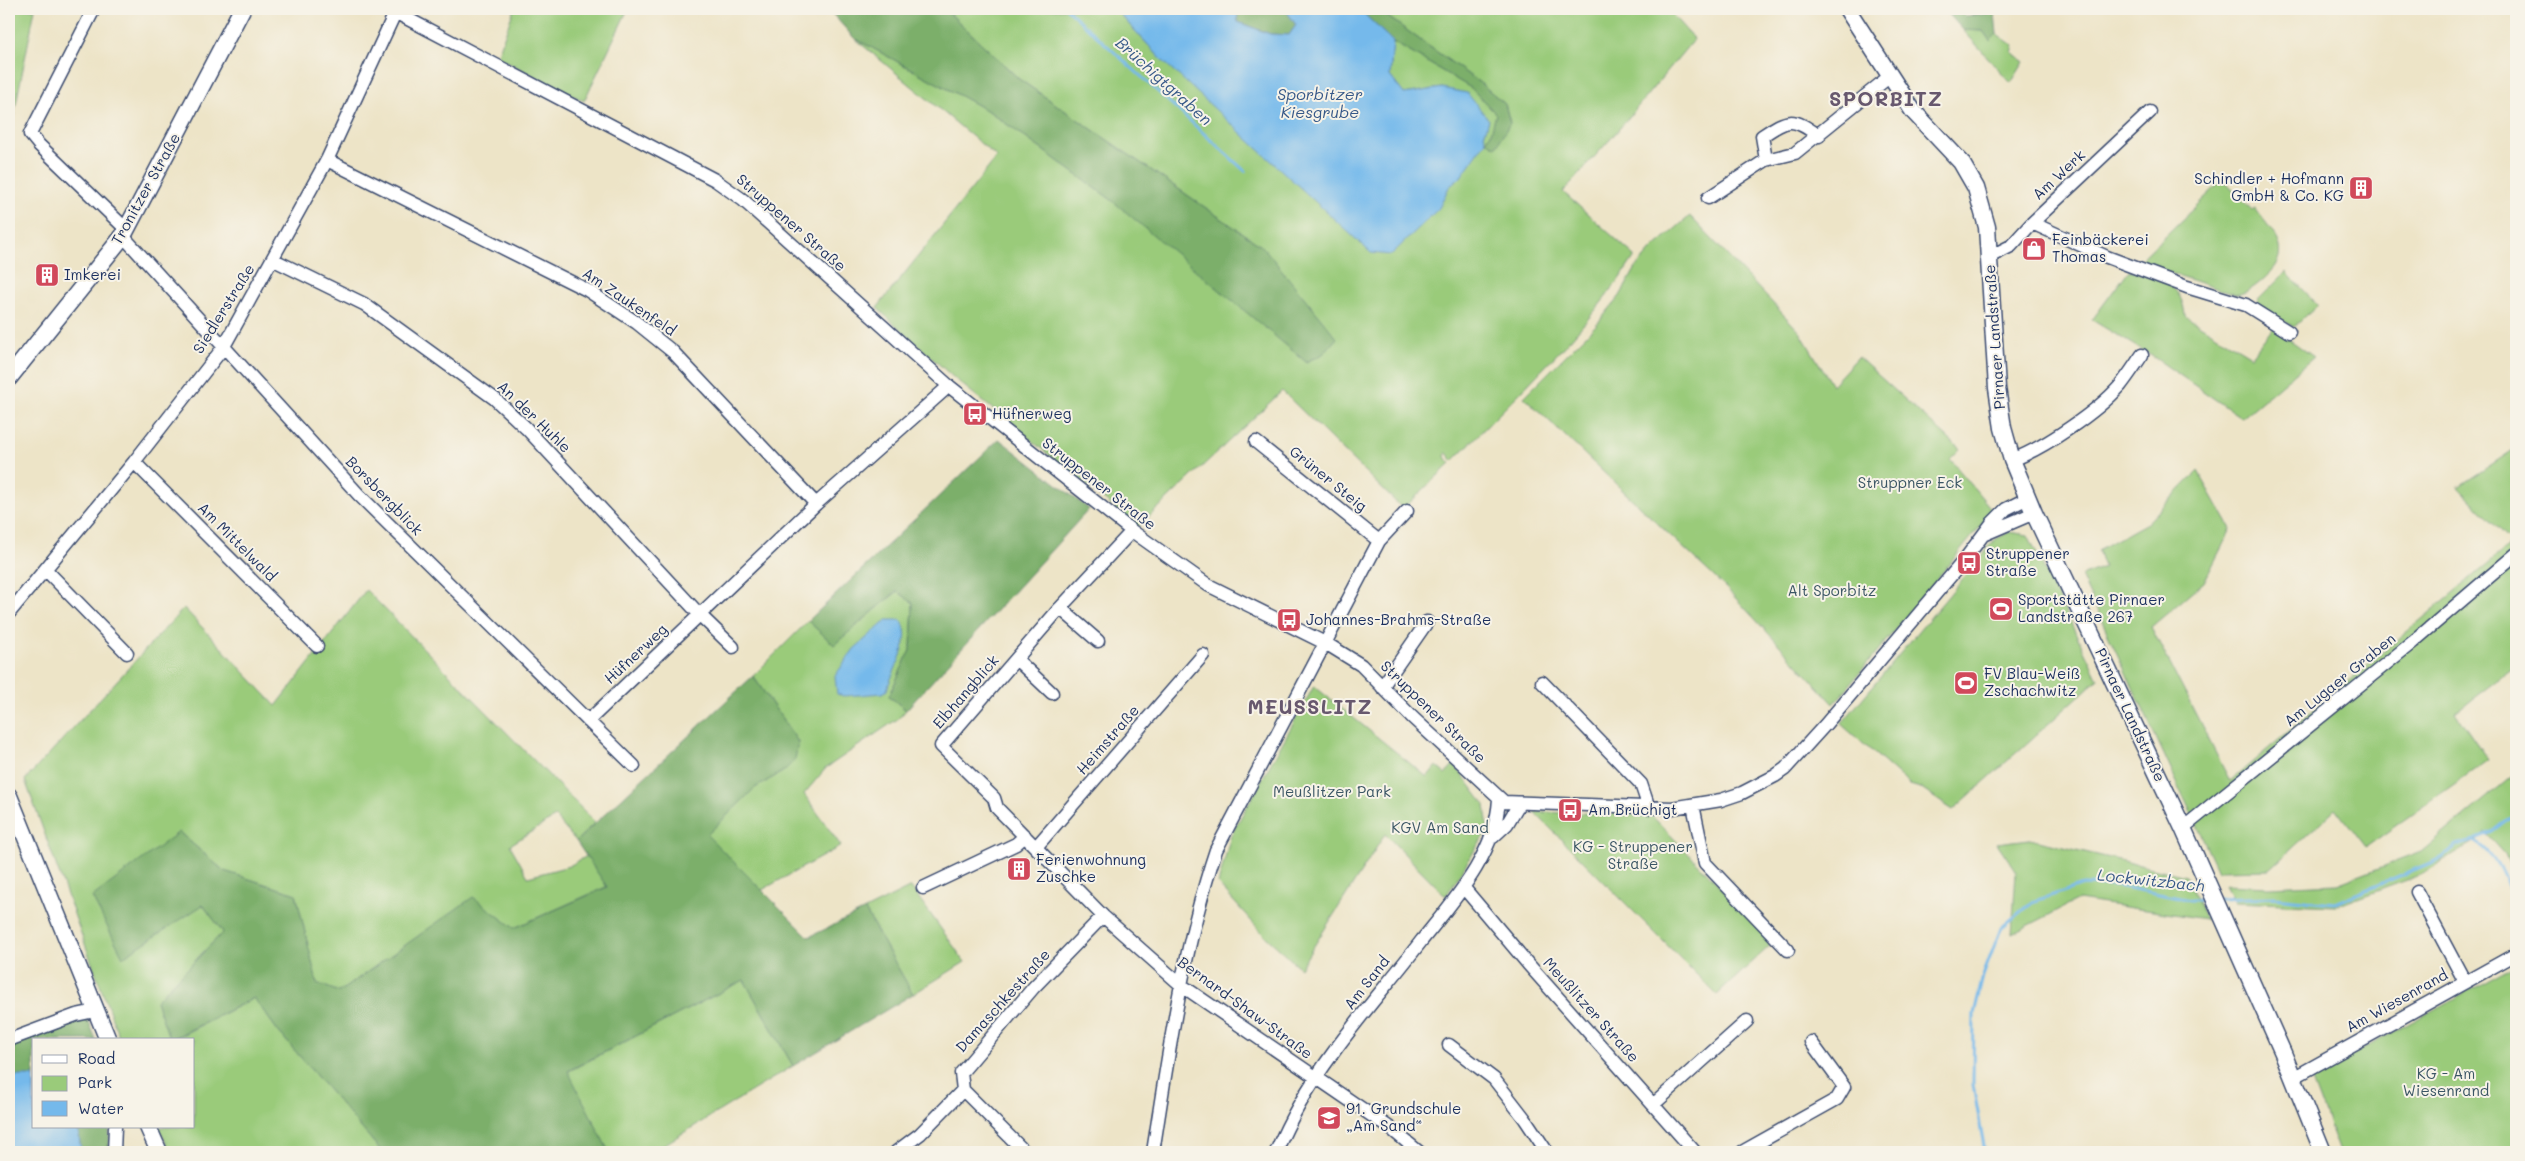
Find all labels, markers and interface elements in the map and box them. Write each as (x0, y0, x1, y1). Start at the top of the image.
water label: Brüchigtgraben (1112, 32, 1217, 130)
water label: Sporbitzer Kiesgrube (1277, 83, 1363, 122)
district label: SPORBITZ (1829, 85, 1943, 111)
street label: Tronitzer Straße (106, 129, 184, 248)
street label: Am Werk (2028, 145, 2089, 204)
place label: Schindler + Hofmann GmbH & Co. KG (2194, 168, 2344, 205)
street label: Struppener Straße (733, 169, 851, 275)
building icon: Schindler + Hofmann GmbH & Co. KG (2348, 175, 2374, 201)
place label: Feinbäckerei Thomas (2052, 229, 2149, 266)
shop icon: Feinbäckerei Thomas (2021, 236, 2047, 262)
street label: Siedlerstraße (188, 260, 259, 357)
building icon: Imkerei (34, 262, 60, 288)
street label: Am Zaukenfeld (579, 262, 680, 340)
place label: Imkerei (64, 264, 121, 284)
street label: Pirnaer Landstraße (1979, 264, 2009, 410)
street label: An der Huhle (494, 376, 576, 456)
bus stop icon: Hüfnerweg (962, 401, 988, 427)
place label: Hüfnerweg (992, 403, 1072, 423)
street label: Struppener Straße (1039, 432, 1161, 534)
street label: Grüner Steig (1286, 441, 1372, 516)
street label: Borsbergblick (342, 451, 428, 539)
park label: Struppner Eck (1858, 472, 1962, 492)
street label: Am Mittelwald (194, 497, 282, 585)
place label: Struppener Straße (1986, 543, 2070, 580)
bus stop icon: Struppener Straße (1956, 550, 1982, 576)
park label: Alt Sporbitz (1788, 580, 1876, 600)
place label: Sportstätte Pirnaer Landstraße 267 (2018, 589, 2165, 626)
sports icon: Sportstätte Pirnaer Landstraße 267 (1988, 596, 2014, 622)
bus stop icon: Johannes-Brahms-Straße (1276, 607, 1302, 633)
place label: Johannes-Brahms-Straße (1306, 609, 1491, 629)
street label: Hüfnerweg (599, 619, 671, 688)
street label: Am Lugaer Graben (2279, 628, 2399, 730)
street label: Pirnaer Landstraße (2091, 645, 2171, 785)
street label: Elbhangblick (928, 650, 1003, 732)
street label: Struppener Straße (1377, 656, 1491, 767)
place label: FV Blau-Weiß Zschachwitz (1984, 663, 2080, 700)
sports icon: FV Blau-Weiß Zschachwitz (1953, 670, 1979, 696)
district label: MEUSSLITZ (1248, 693, 1372, 719)
street label: Heimstraße (1071, 700, 1143, 778)
park label: Meußlitzer Park (1273, 781, 1391, 801)
bus stop icon: Am Brüchigt (1557, 797, 1583, 823)
place label: Am Brüchigt (1588, 799, 1677, 819)
park label: KGV Am Sand (1391, 817, 1489, 837)
park label: KG - Struppener Straße (1573, 836, 1693, 873)
place label: Ferienwohnung Zuschke (1036, 849, 1146, 886)
building icon: Ferienwohnung Zuschke (1006, 856, 1032, 882)
water label: Lockwitzbach (2096, 863, 2206, 896)
street label: Damaschkestraße (951, 944, 1054, 1056)
street label: Bernard-Shaw-Straße (1174, 951, 1317, 1063)
street label: Am Sand (1339, 952, 1393, 1013)
street label: Meußlitzer Straße (1539, 953, 1644, 1066)
street label: Am Wiesenrand (2342, 964, 2451, 1036)
legend (32, 1038, 195, 1128)
text: Road (78, 1048, 115, 1068)
park label: KG - Am Wiesenrand (2403, 1063, 2489, 1100)
text: Park (78, 1072, 112, 1092)
text: Water (78, 1098, 124, 1118)
place label: 91. Grundschule „Am Sand“ (1346, 1098, 1461, 1135)
school or university icon: 91. Grundschule „Am Sand“ (1316, 1105, 1342, 1131)

